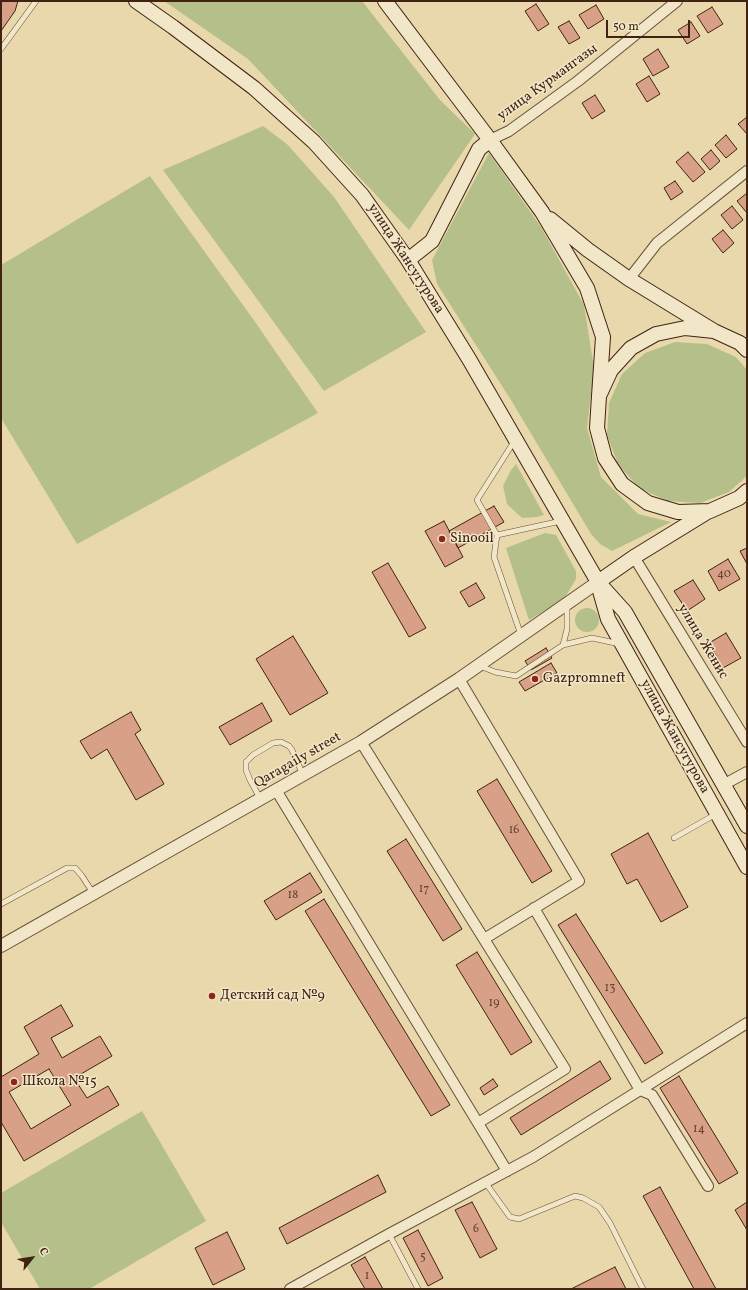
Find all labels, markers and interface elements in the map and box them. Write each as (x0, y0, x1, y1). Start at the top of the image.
scale bar (608, 12, 692, 38)
text: 50 m (613, 19, 639, 35)
street label: улица Курмангазы (495, 41, 601, 125)
street label: улица Жансугурова (363, 201, 447, 317)
place label: Sinooil (450, 531, 494, 547)
marker: Sinooil (437, 534, 447, 544)
house number: 40 (717, 568, 731, 582)
street label: улица Женис (673, 601, 731, 683)
place label: Gazpromneft (543, 671, 626, 687)
marker: Gazpromneft (530, 674, 540, 684)
street label: улица Жансугурова (636, 677, 712, 797)
street label: Qaragaily street (251, 729, 345, 793)
house number: 16 (509, 824, 519, 838)
house number: 17 (419, 883, 429, 897)
house number: 18 (288, 889, 298, 903)
house number: 13 (605, 982, 615, 996)
place label: Детский сад №9 (220, 988, 325, 1004)
marker: Детский сад №9 (207, 991, 217, 1001)
house number: 19 (489, 997, 499, 1011)
place label: Школа №15 (22, 1074, 97, 1090)
marker: Школа №15 (9, 1077, 19, 1087)
house number: 14 (693, 1123, 705, 1137)
house number: 6 (473, 1223, 479, 1237)
north arrow (12, 1238, 52, 1278)
text: С (35, 1245, 51, 1259)
house number: 5 (420, 1251, 426, 1265)
house number: 1 (365, 1270, 369, 1284)

